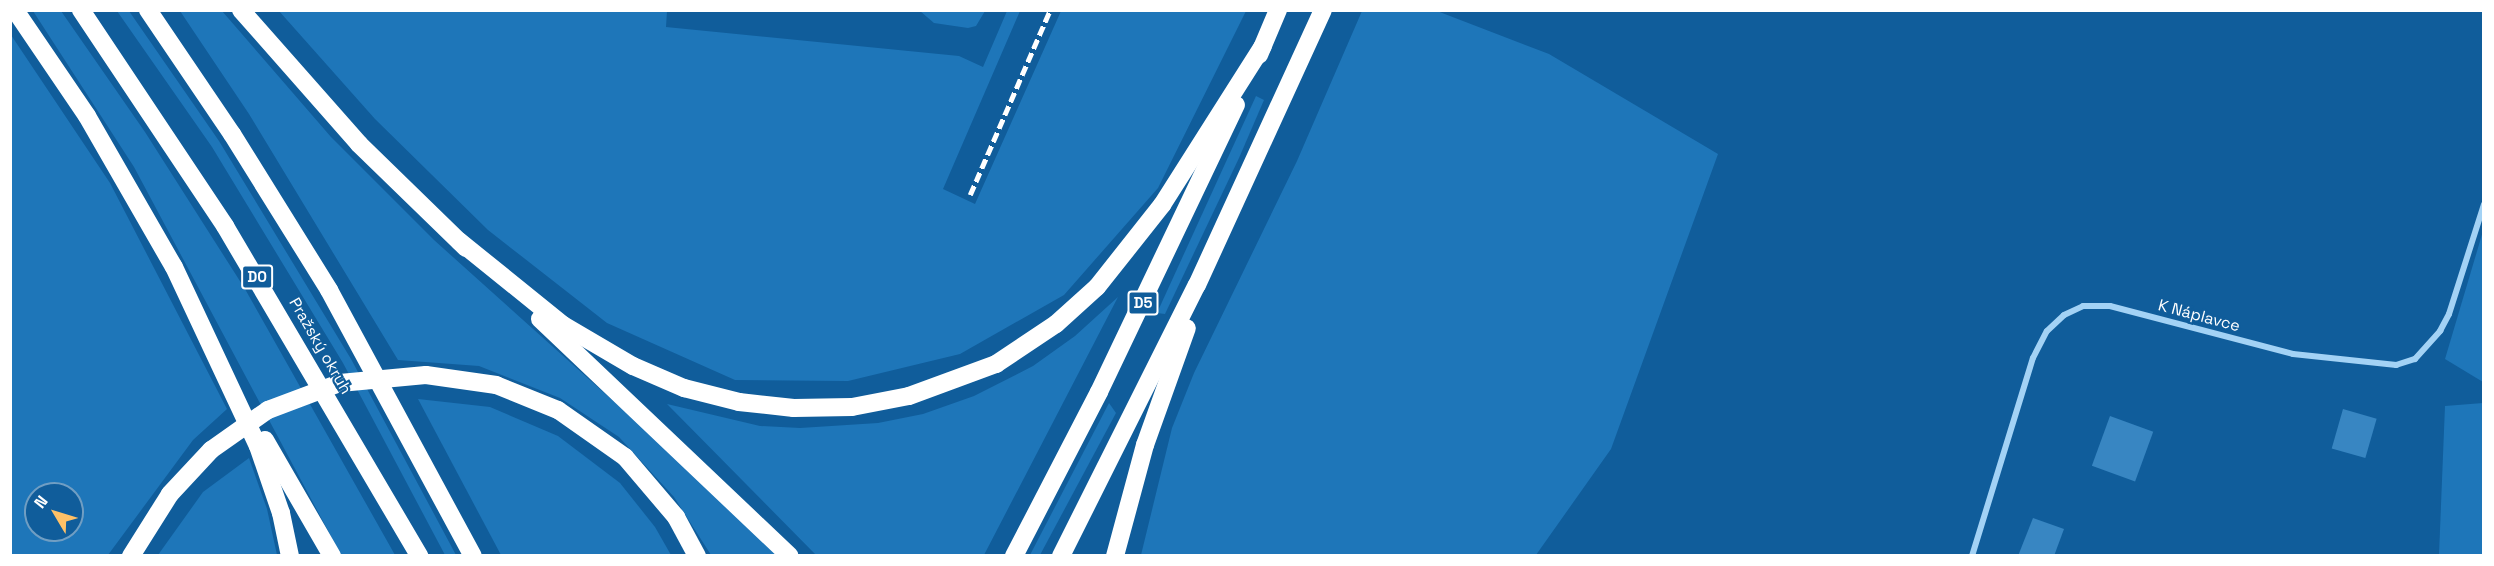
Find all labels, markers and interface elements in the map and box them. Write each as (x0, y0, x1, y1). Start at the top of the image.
road number: D0 (240, 265, 274, 289)
road number: D5 (1126, 291, 1160, 315)
street label: Pražský okruh (285, 294, 355, 398)
street label: K Náplavce (2156, 296, 2242, 336)
north arrow (24, 482, 84, 542)
text: N (29, 491, 53, 513)

